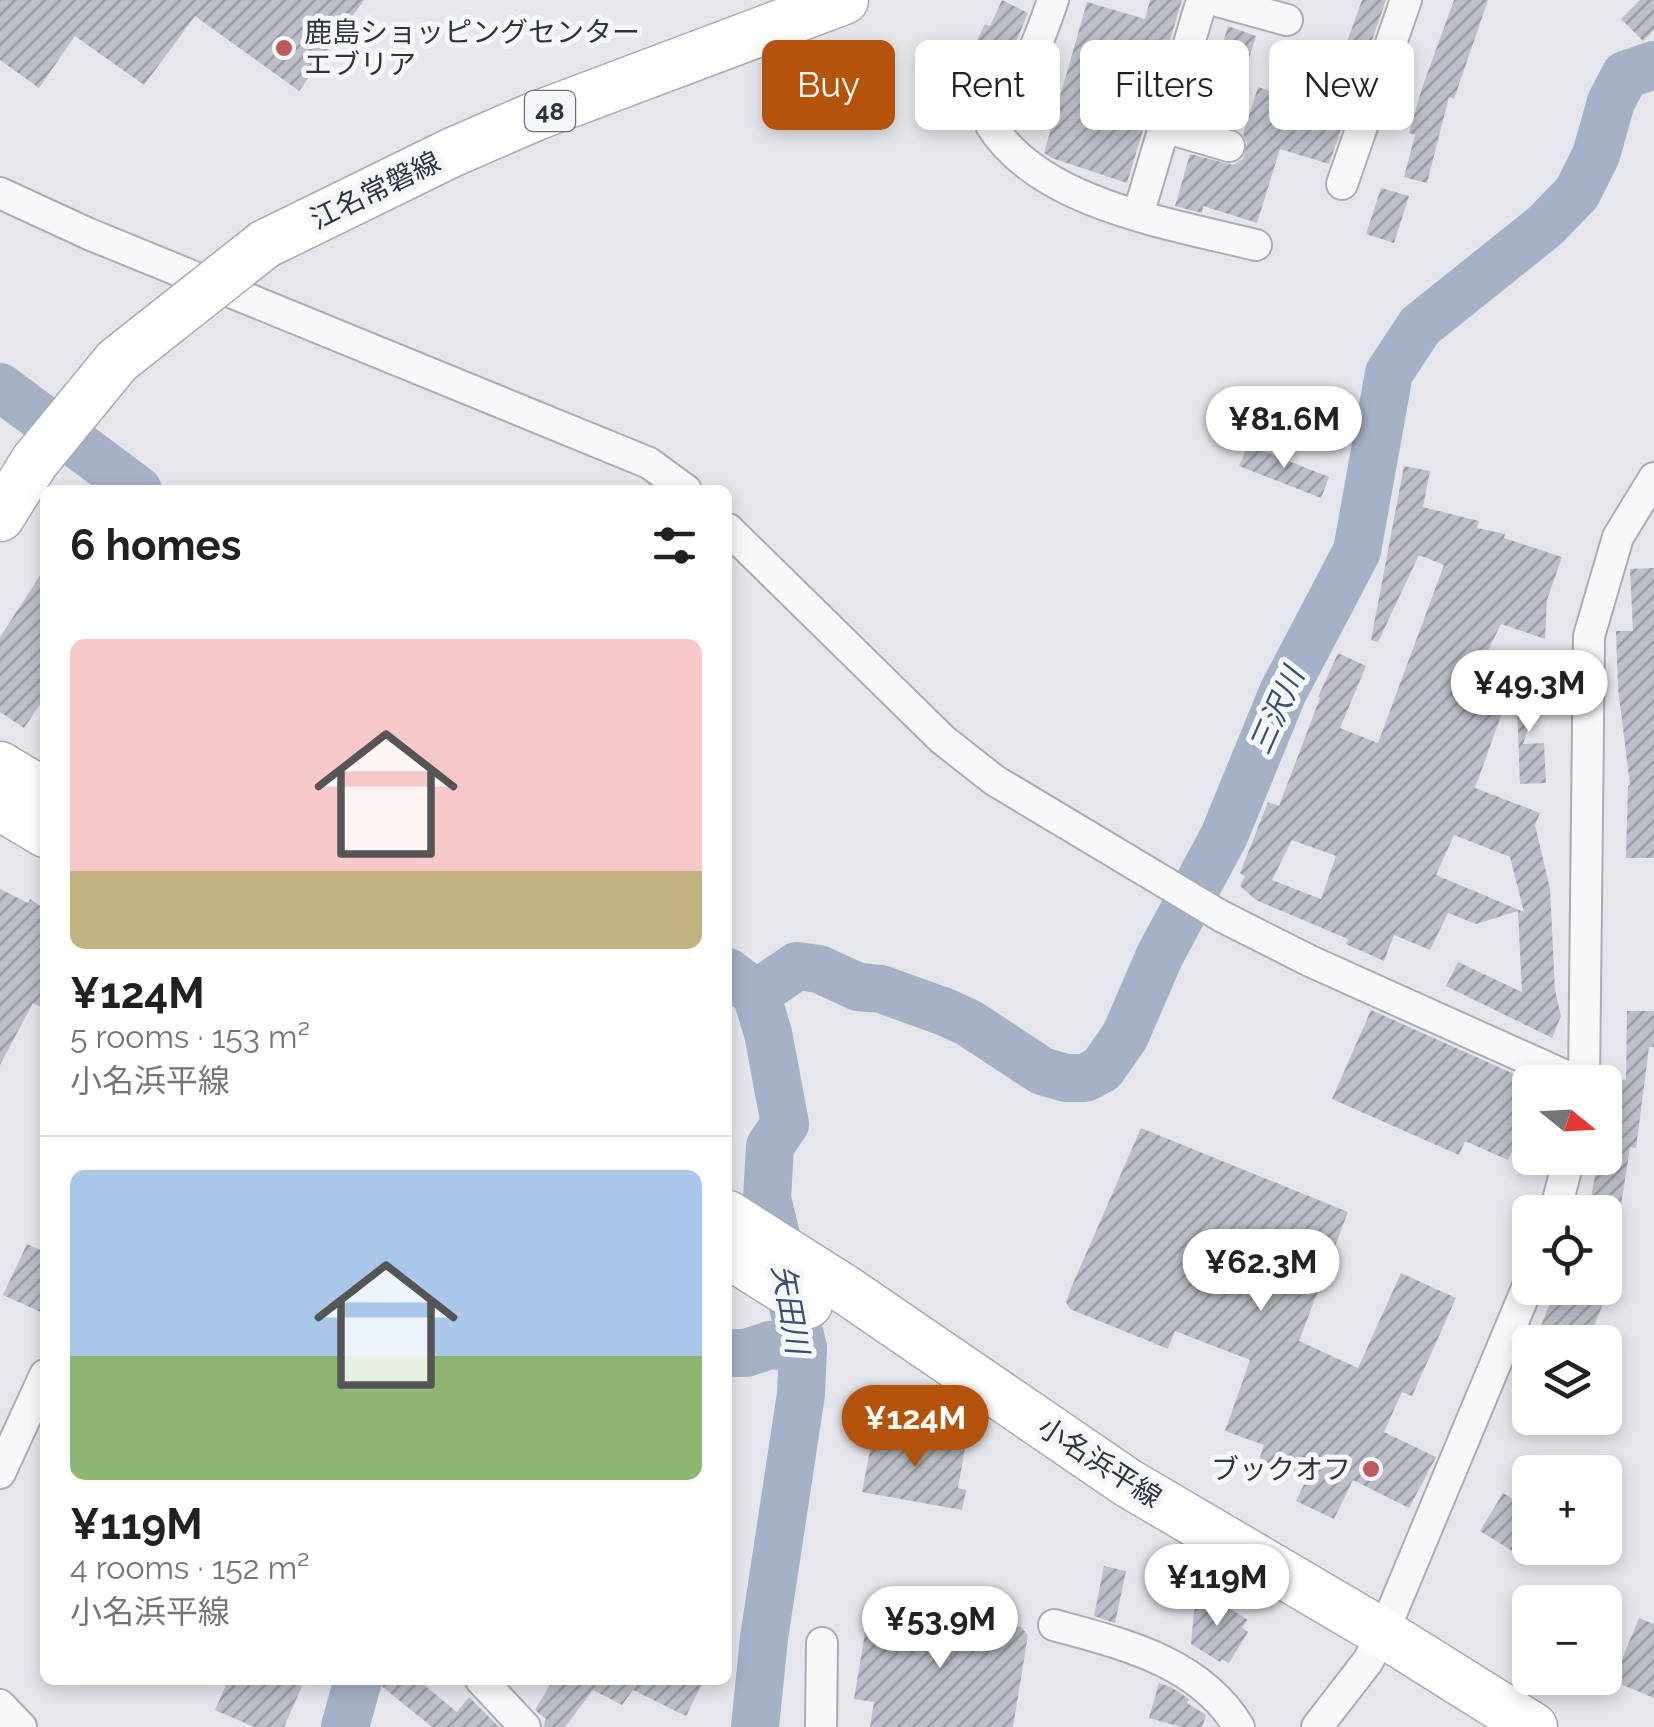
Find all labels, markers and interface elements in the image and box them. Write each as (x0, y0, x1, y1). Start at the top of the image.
place label: 鹿島ショッピングセンター エブリア (304, 16, 640, 81)
marker: 鹿島ショッピングセンター エブリア (273, 37, 295, 59)
chip: Buy (762, 40, 895, 130)
chip: Rent (915, 40, 1060, 130)
chip: Filters (1080, 40, 1249, 130)
chip: New (1269, 40, 1414, 130)
road number: 48 (525, 91, 575, 131)
street label: 江名常磐線 (305, 145, 445, 236)
pin: ¥81.6M (1203, 386, 1365, 471)
text: ¥81.6M (1228, 400, 1340, 437)
icon: filters (647, 518, 702, 573)
text: 6 homes (70, 521, 241, 570)
pin: ¥49.3M (1448, 650, 1610, 735)
water label: 三沢川 (1242, 660, 1312, 759)
text: ¥49.3M (1473, 664, 1585, 701)
icon: home (296, 704, 476, 884)
text: ¥124M (70, 969, 205, 1018)
text: 5 rooms · 153 m² (70, 1018, 310, 1055)
text: 小名浜平線 (70, 1062, 230, 1099)
north arrow (1512, 1065, 1622, 1175)
map controls (1512, 1065, 1622, 1695)
button: locate (1512, 1195, 1622, 1305)
pin: ¥62.3M (1180, 1229, 1342, 1314)
icon: home (296, 1235, 476, 1415)
text: ¥62.3M (1205, 1243, 1318, 1280)
water label: 矢田川 (765, 1262, 816, 1359)
button: layers (1512, 1325, 1622, 1435)
pin: ¥124M (845, 1385, 985, 1470)
text: ¥124M (864, 1399, 966, 1436)
street label: 小名浜平線 (1032, 1410, 1167, 1514)
place label: ブックオフ (1211, 1453, 1351, 1486)
button: + (1512, 1455, 1622, 1565)
marker: ブックオフ (1360, 1458, 1382, 1480)
text: ¥119M (70, 1500, 202, 1549)
pin: ¥119M (1147, 1544, 1287, 1629)
text: 4 rooms · 152 m² (70, 1549, 309, 1586)
text: ¥119M (1167, 1558, 1267, 1595)
button: − (1512, 1585, 1622, 1695)
pin: ¥53.9M (859, 1586, 1021, 1671)
text: 小名浜平線 (70, 1593, 230, 1630)
text: ¥53.9M (884, 1600, 996, 1637)

